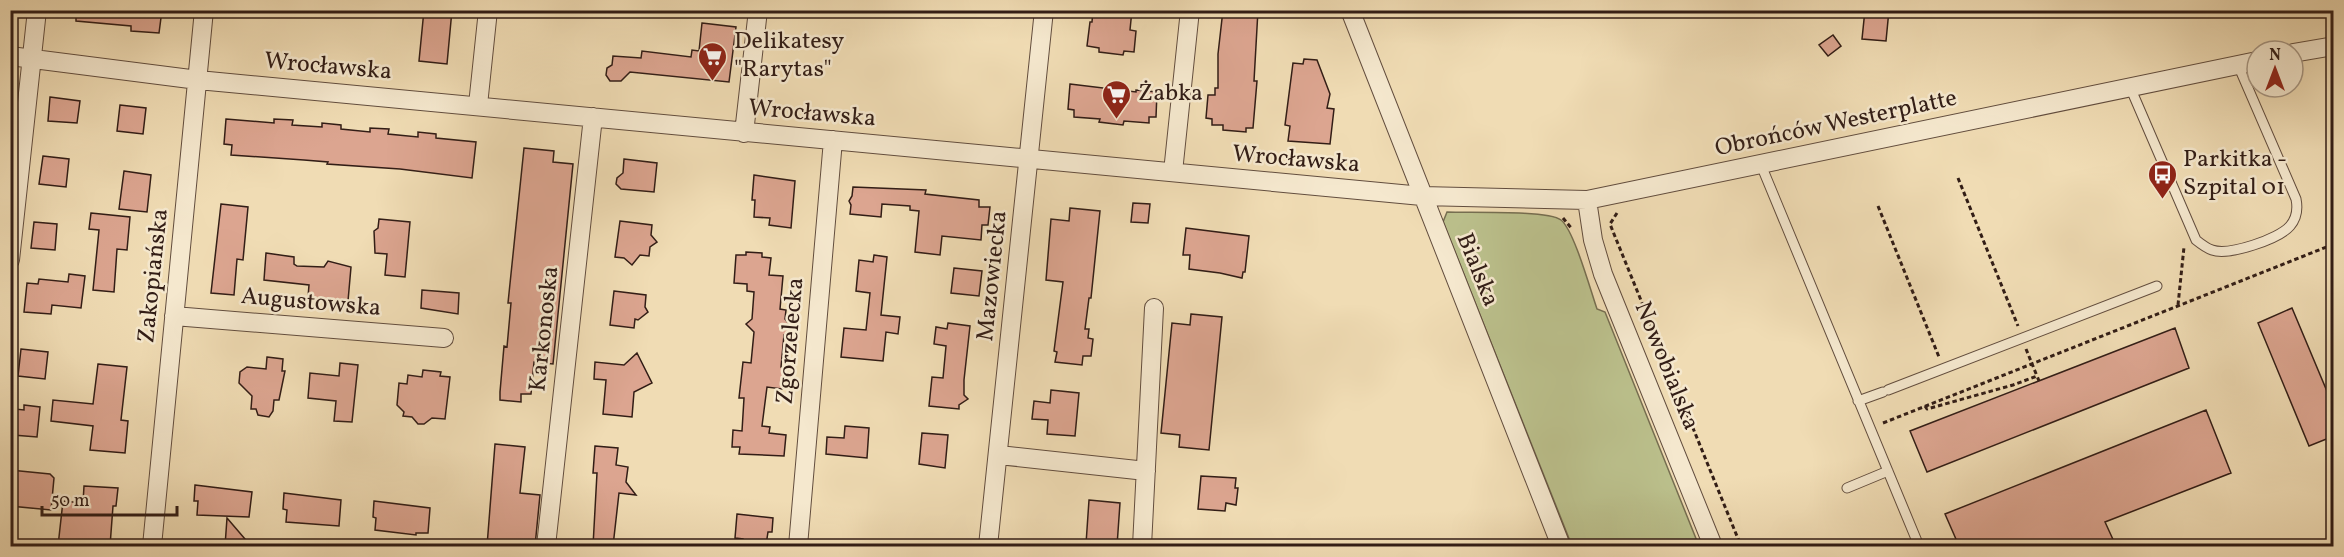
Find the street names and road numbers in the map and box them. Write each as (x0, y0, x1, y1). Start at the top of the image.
street label: Wrocławska (263, 44, 393, 90)
street label: Obrońców Westerplatte (1712, 82, 1960, 166)
street label: Wrocławska (747, 91, 877, 137)
street label: Wrocławska (1231, 137, 1361, 183)
street label: Zakopiańska (130, 207, 178, 345)
street label: Mazowiecka (969, 209, 1017, 343)
street label: Bialska (1447, 228, 1507, 312)
street label: Karkonoska (521, 264, 569, 394)
street label: Zgorzelecka (769, 276, 813, 406)
street label: Augustowska (239, 280, 383, 326)
street label: Nowobialska (1625, 297, 1707, 435)

